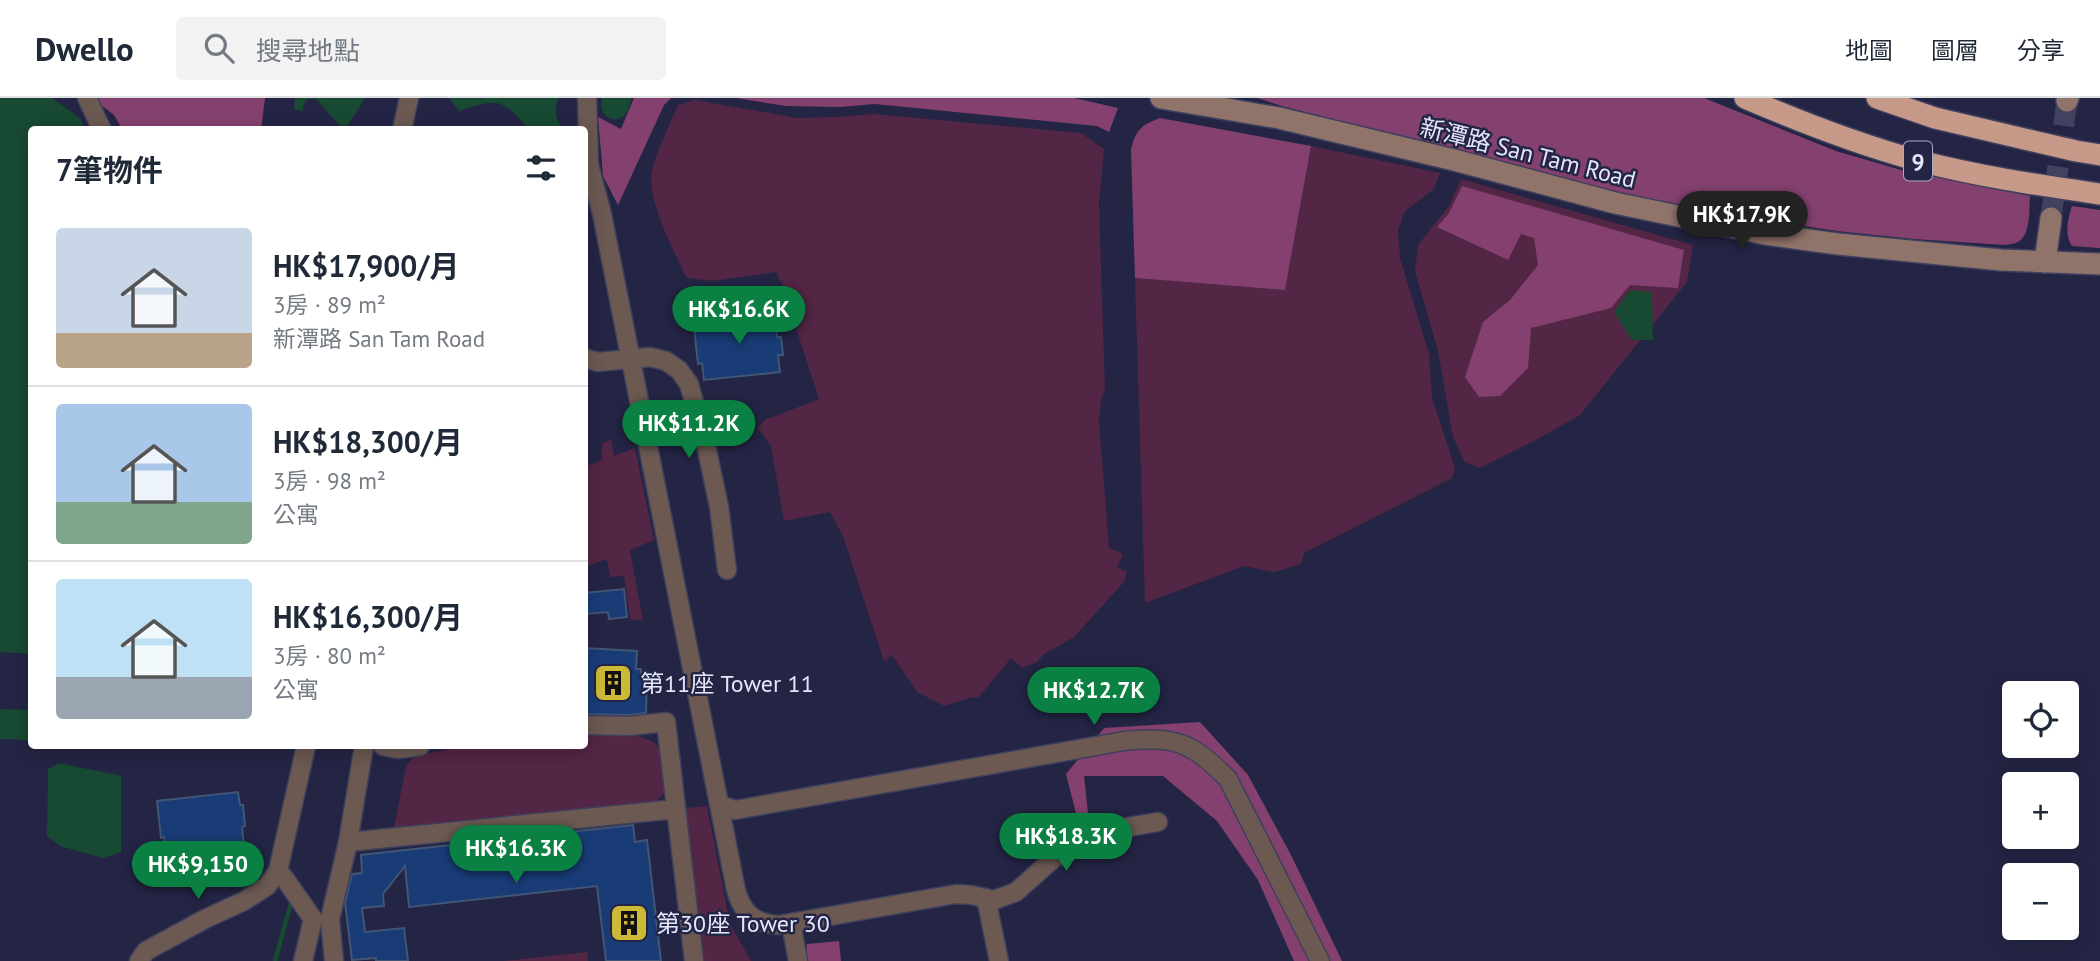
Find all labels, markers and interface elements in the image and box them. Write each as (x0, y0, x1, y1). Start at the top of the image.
search box (176, 17, 666, 80)
text: Dwello (35, 27, 134, 70)
icon: search (200, 29, 238, 67)
text: 搜尋地點 (256, 34, 360, 67)
text: 地圖 (1845, 35, 1893, 66)
text: 圖層 (1931, 35, 1979, 66)
text: 分享 (2017, 35, 2065, 66)
street label: 新潭路 San Tam Road (1417, 111, 1639, 195)
road number: 9 (1904, 142, 1932, 180)
icon: filters (522, 149, 560, 187)
text: 7筆物件 (56, 150, 163, 189)
pin: HK$17.9K (1670, 192, 1814, 251)
text: HK$17.9K (1693, 199, 1791, 228)
text: HK$17,900/月 (273, 246, 459, 285)
icon: home (112, 256, 196, 340)
pin: HK$16.6K (667, 286, 811, 346)
text: 3房 · 89 m² (273, 290, 386, 319)
text: HK$16.6K (688, 294, 790, 323)
text: 新潭路 San Tam Road (273, 324, 485, 353)
pin: HK$11.2K (617, 400, 761, 460)
text: HK$11.2K (638, 408, 740, 437)
text: HK$18,300/月 (273, 422, 463, 461)
icon: home (112, 432, 196, 516)
text: 3房 · 98 m² (273, 466, 386, 495)
text: 公寓 (273, 500, 319, 529)
text: HK$16,300/月 (273, 597, 463, 636)
icon: home (112, 607, 196, 691)
text: 3房 · 80 m² (273, 641, 386, 670)
building icon: 第11座 Tower 11 (592, 662, 634, 704)
place label: 第11座 Tower 11 (640, 668, 814, 699)
pin: HK$12.7K (1022, 668, 1166, 727)
text: 公寓 (273, 675, 319, 704)
text: HK$12.7K (1043, 675, 1145, 704)
map controls (2002, 681, 2079, 940)
button: locate (2002, 681, 2079, 758)
button: + (2002, 772, 2079, 849)
pin: HK$18.3K (994, 814, 1138, 873)
text: HK$18.3K (1015, 821, 1117, 850)
pin: HK$16.3K (444, 826, 588, 885)
text: HK$16.3K (465, 833, 567, 862)
pin: HK$9,150 (126, 842, 270, 901)
text: HK$9,150 (148, 849, 248, 878)
button: − (2002, 863, 2079, 940)
building icon: 第30座 Tower 30 (608, 902, 650, 944)
place label: 第30座 Tower 30 (656, 908, 830, 939)

